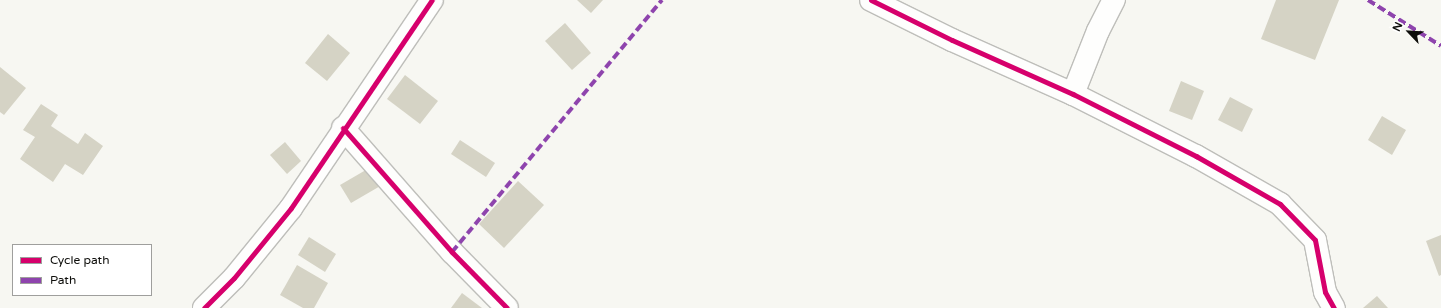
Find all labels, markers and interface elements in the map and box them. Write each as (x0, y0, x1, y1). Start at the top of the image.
north arrow (1389, 12, 1429, 52)
text: N (1390, 20, 1405, 33)
legend (12, 244, 152, 296)
text: Cycle path (50, 253, 109, 267)
text: Path (50, 273, 76, 287)

